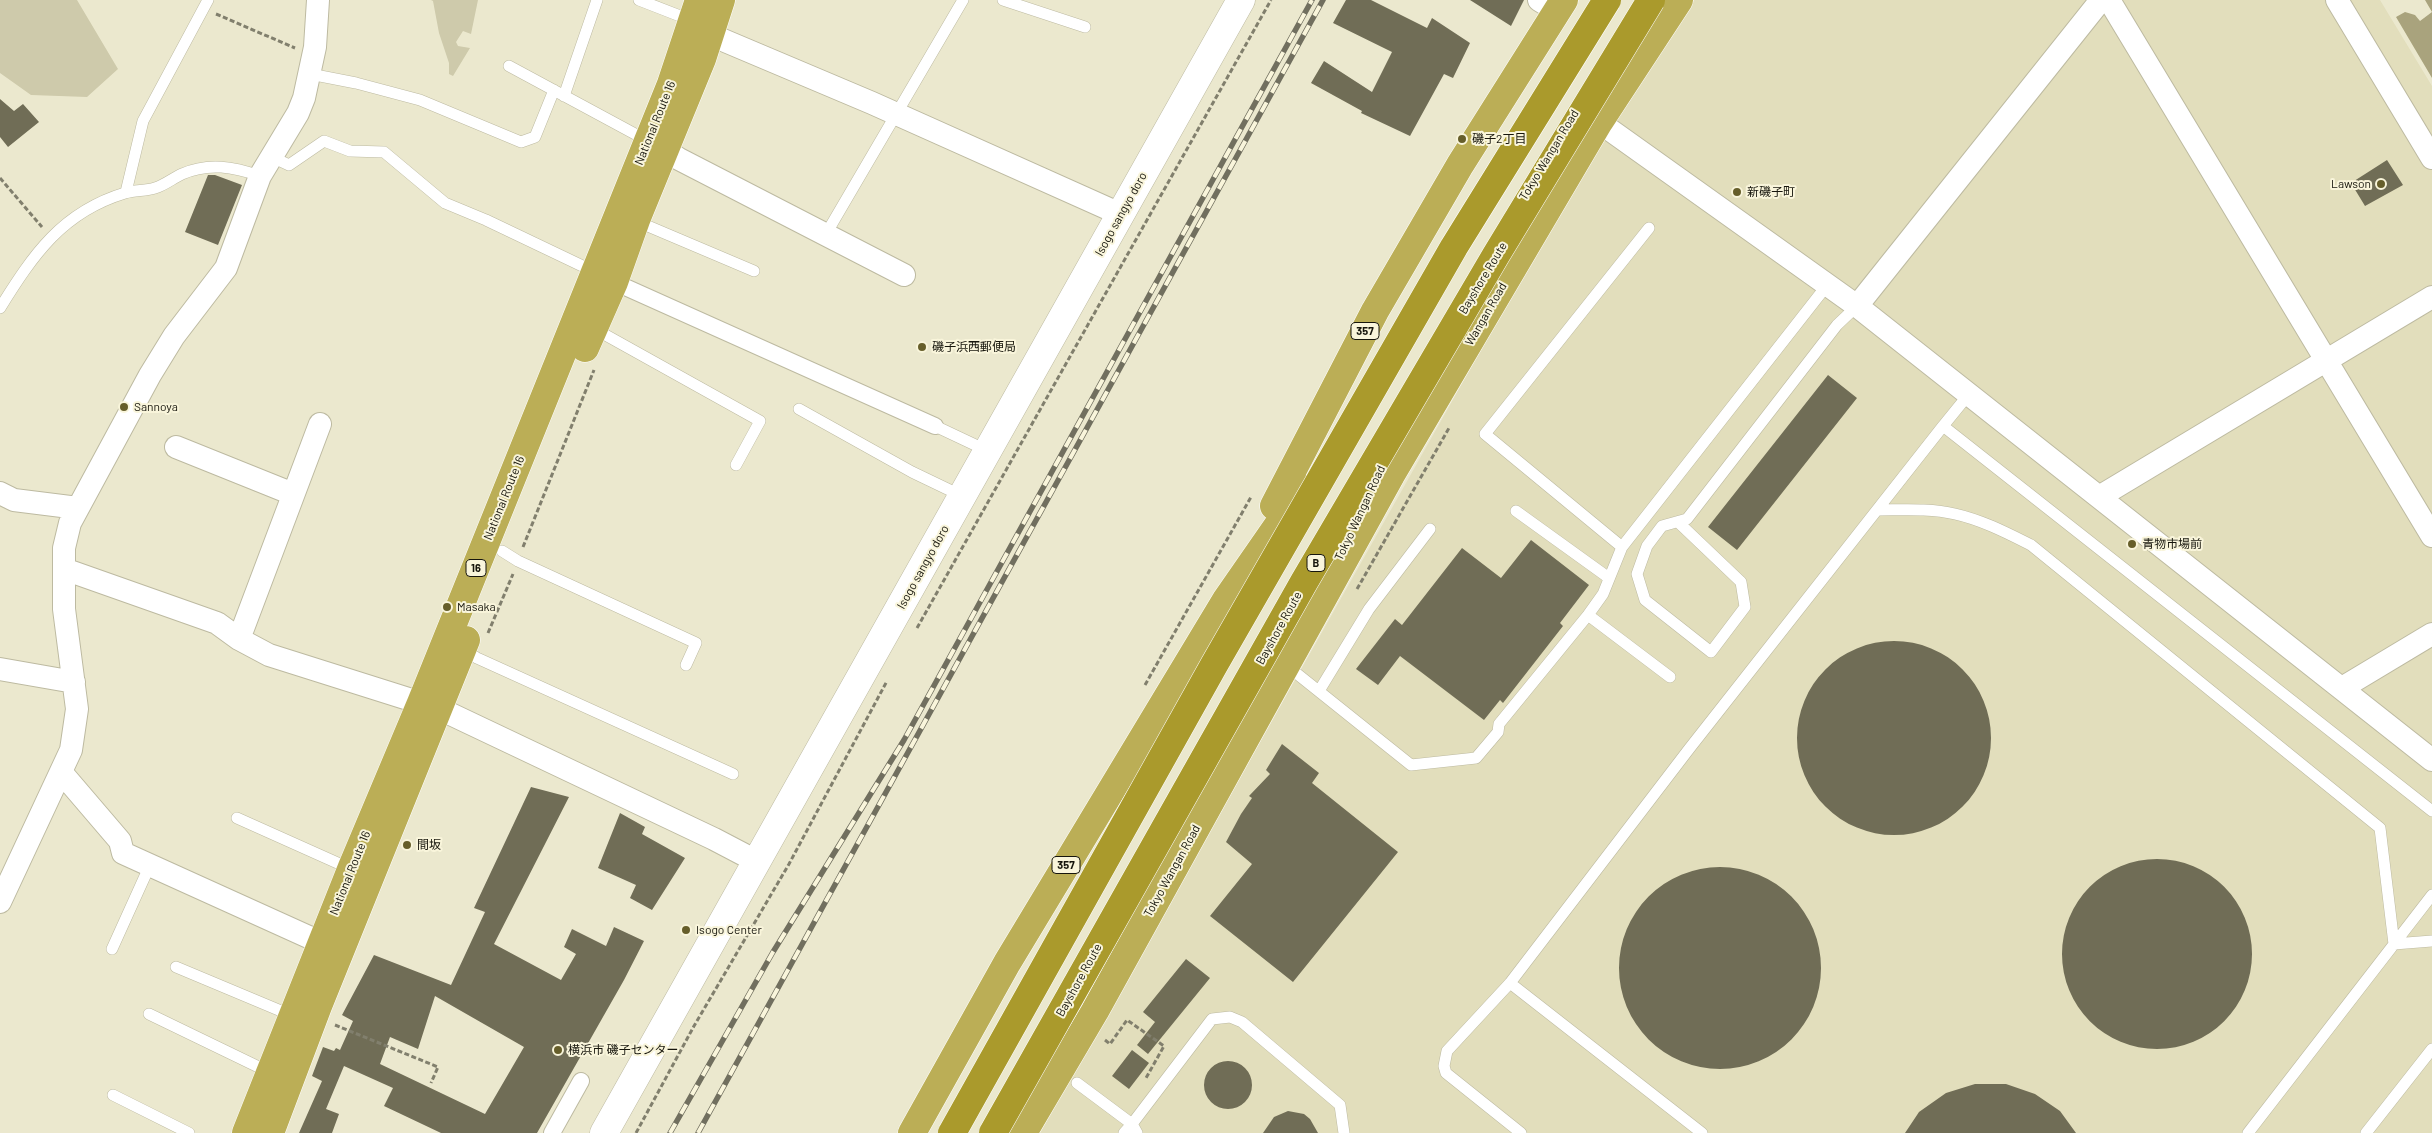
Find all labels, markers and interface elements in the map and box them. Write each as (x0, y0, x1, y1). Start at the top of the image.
street label: National Route 16 (632, 79, 678, 167)
street label: Tokyo Wangan Road (1516, 107, 1582, 203)
place label: 磯子2丁目 (1472, 132, 1526, 146)
marker: 磯子2丁目 (1456, 133, 1468, 145)
street label: Isogo sangyo doro (1092, 169, 1150, 259)
place label: Lawson (2331, 177, 2371, 191)
marker: Lawson (2375, 178, 2387, 190)
place label: 新磯子町 (1747, 185, 1795, 199)
marker: 新磯子町 (1731, 186, 1743, 198)
street label: Bayshore Route (1456, 239, 1510, 317)
street label: Wangan Road (1462, 280, 1510, 348)
road number: 357 (1351, 322, 1379, 340)
place label: 磯子浜西郵便局 (932, 340, 1016, 354)
marker: 磯子浜西郵便局 (916, 341, 928, 353)
place label: Sannoya (134, 400, 178, 414)
marker: Sannoya (118, 401, 130, 413)
street label: National Route 16 (481, 454, 527, 542)
street label: Tokyo Wangan Road (1332, 463, 1388, 563)
street label: Isogo sangyo doro (894, 522, 952, 612)
place label: 青物市場前 (2142, 537, 2202, 551)
marker: 青物市場前 (2126, 538, 2138, 550)
road number: B (1307, 554, 1325, 572)
road number: 16 (466, 560, 486, 576)
street label: Bayshore Route (1253, 589, 1305, 667)
place label: Masaka (457, 600, 496, 614)
marker: Masaka (441, 601, 453, 613)
street label: Tokyo Wangan Road (1141, 822, 1203, 920)
street label: National Route 16 (327, 829, 373, 917)
place label: 間坂 (417, 838, 441, 852)
marker: 間坂 (401, 839, 413, 851)
road number: 357 (1052, 856, 1080, 874)
place label: Isogo Center (696, 923, 762, 937)
marker: Isogo Center (680, 924, 692, 936)
street label: Bayshore Route (1053, 941, 1105, 1019)
place label: 横浜市 磯子センター (568, 1043, 678, 1057)
marker: 横浜市 磯子センター (552, 1044, 564, 1056)

